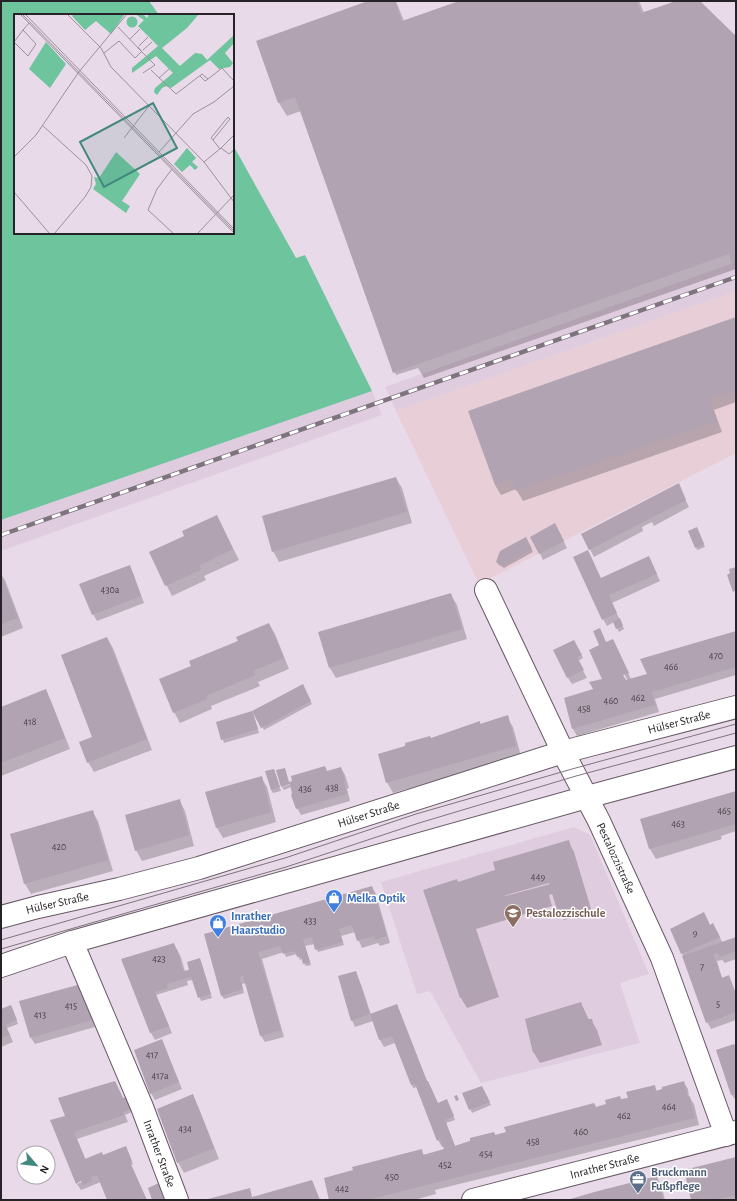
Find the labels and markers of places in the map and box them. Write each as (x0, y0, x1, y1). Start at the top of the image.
shop icon: Melka Optik (324, 888, 344, 913)
place label: Melka Optik (347, 892, 406, 904)
school or university icon: Pestalozzischule (503, 903, 523, 928)
place label: Pestalozzischule (526, 907, 606, 919)
place label: Inrather Haarstudio (231, 910, 285, 936)
shop icon: Inrather Haarstudio (208, 913, 228, 938)
place label: Bruckmann Fußpflege (651, 1166, 707, 1192)
office icon: Bruckmann Fußpflege (628, 1169, 648, 1194)

